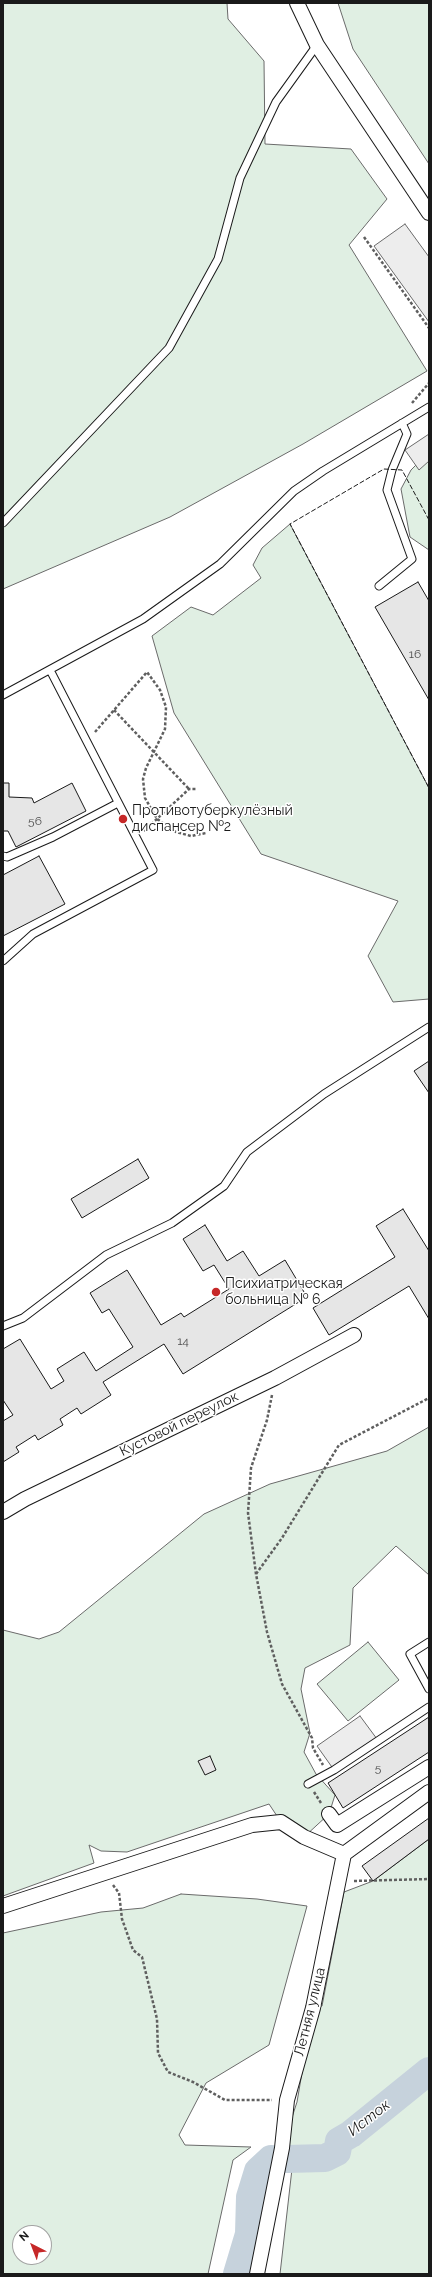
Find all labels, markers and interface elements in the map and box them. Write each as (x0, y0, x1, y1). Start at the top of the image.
house number: 16 (409, 647, 421, 661)
place label: Противотуберкулёзный диспансер №2 (132, 803, 293, 836)
marker: Противотуберкулёзный диспансер №2 (117, 813, 129, 825)
house number: 56 (28, 814, 42, 828)
place label: Психиатрическая больница № 6 (225, 1276, 343, 1308)
marker: Психиатрическая больница № 6 (210, 1286, 222, 1298)
house number: 14 (177, 1334, 189, 1348)
street label: Кустовой переулок (117, 1388, 241, 1460)
house number: 5 (375, 1761, 381, 1775)
street label: Летняя улица (291, 1966, 329, 2058)
water label: Исток (344, 2096, 394, 2140)
north arrow (12, 2225, 52, 2265)
text: N (17, 2229, 32, 2244)

